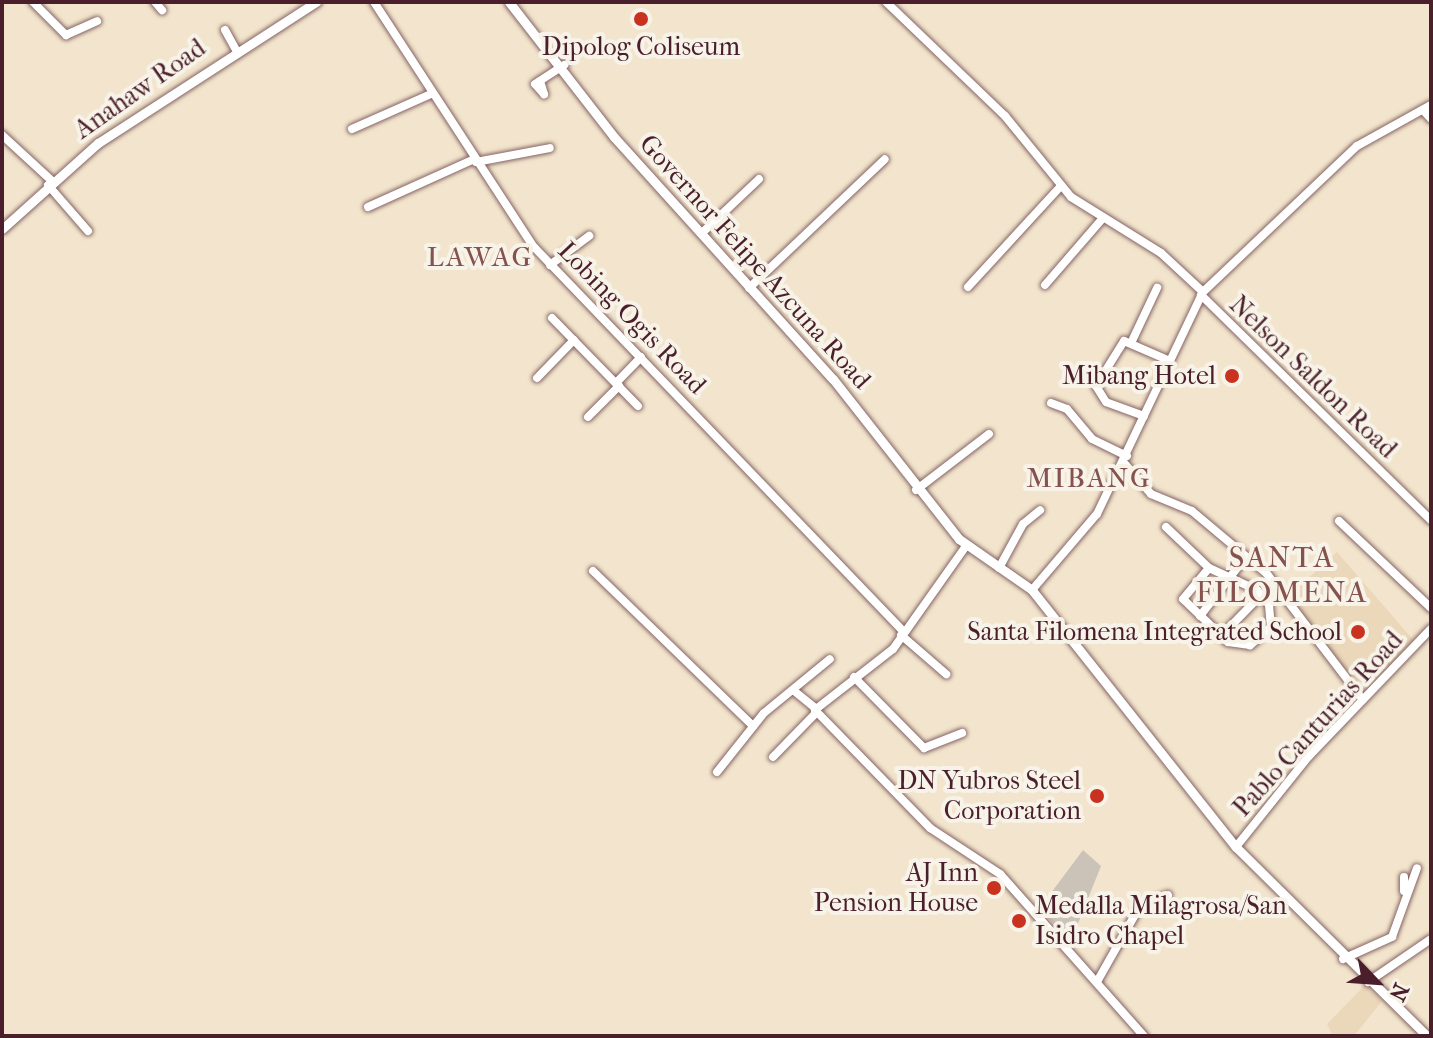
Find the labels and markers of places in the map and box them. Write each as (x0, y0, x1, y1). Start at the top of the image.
marker: Dipolog Coliseum (632, 10, 650, 28)
place label: Dipolog Coliseum (542, 31, 740, 63)
place label: Mibang Hotel (1062, 360, 1216, 392)
marker: Mibang Hotel (1223, 367, 1241, 385)
place label: Santa Filomena Integrated School (967, 616, 1342, 648)
marker: Santa Filomena Integrated School (1349, 623, 1367, 641)
place label: DN Yubros Steel Corporation (898, 765, 1081, 826)
marker: DN Yubros Steel Corporation (1088, 787, 1106, 805)
place label: AJ Inn Pension House (814, 857, 978, 918)
marker: AJ Inn Pension House (985, 879, 1003, 897)
place label: Medalla Milagrosa/San Isidro Chapel (1035, 890, 1287, 952)
marker: Medalla Milagrosa/San Isidro Chapel (1010, 912, 1028, 930)

